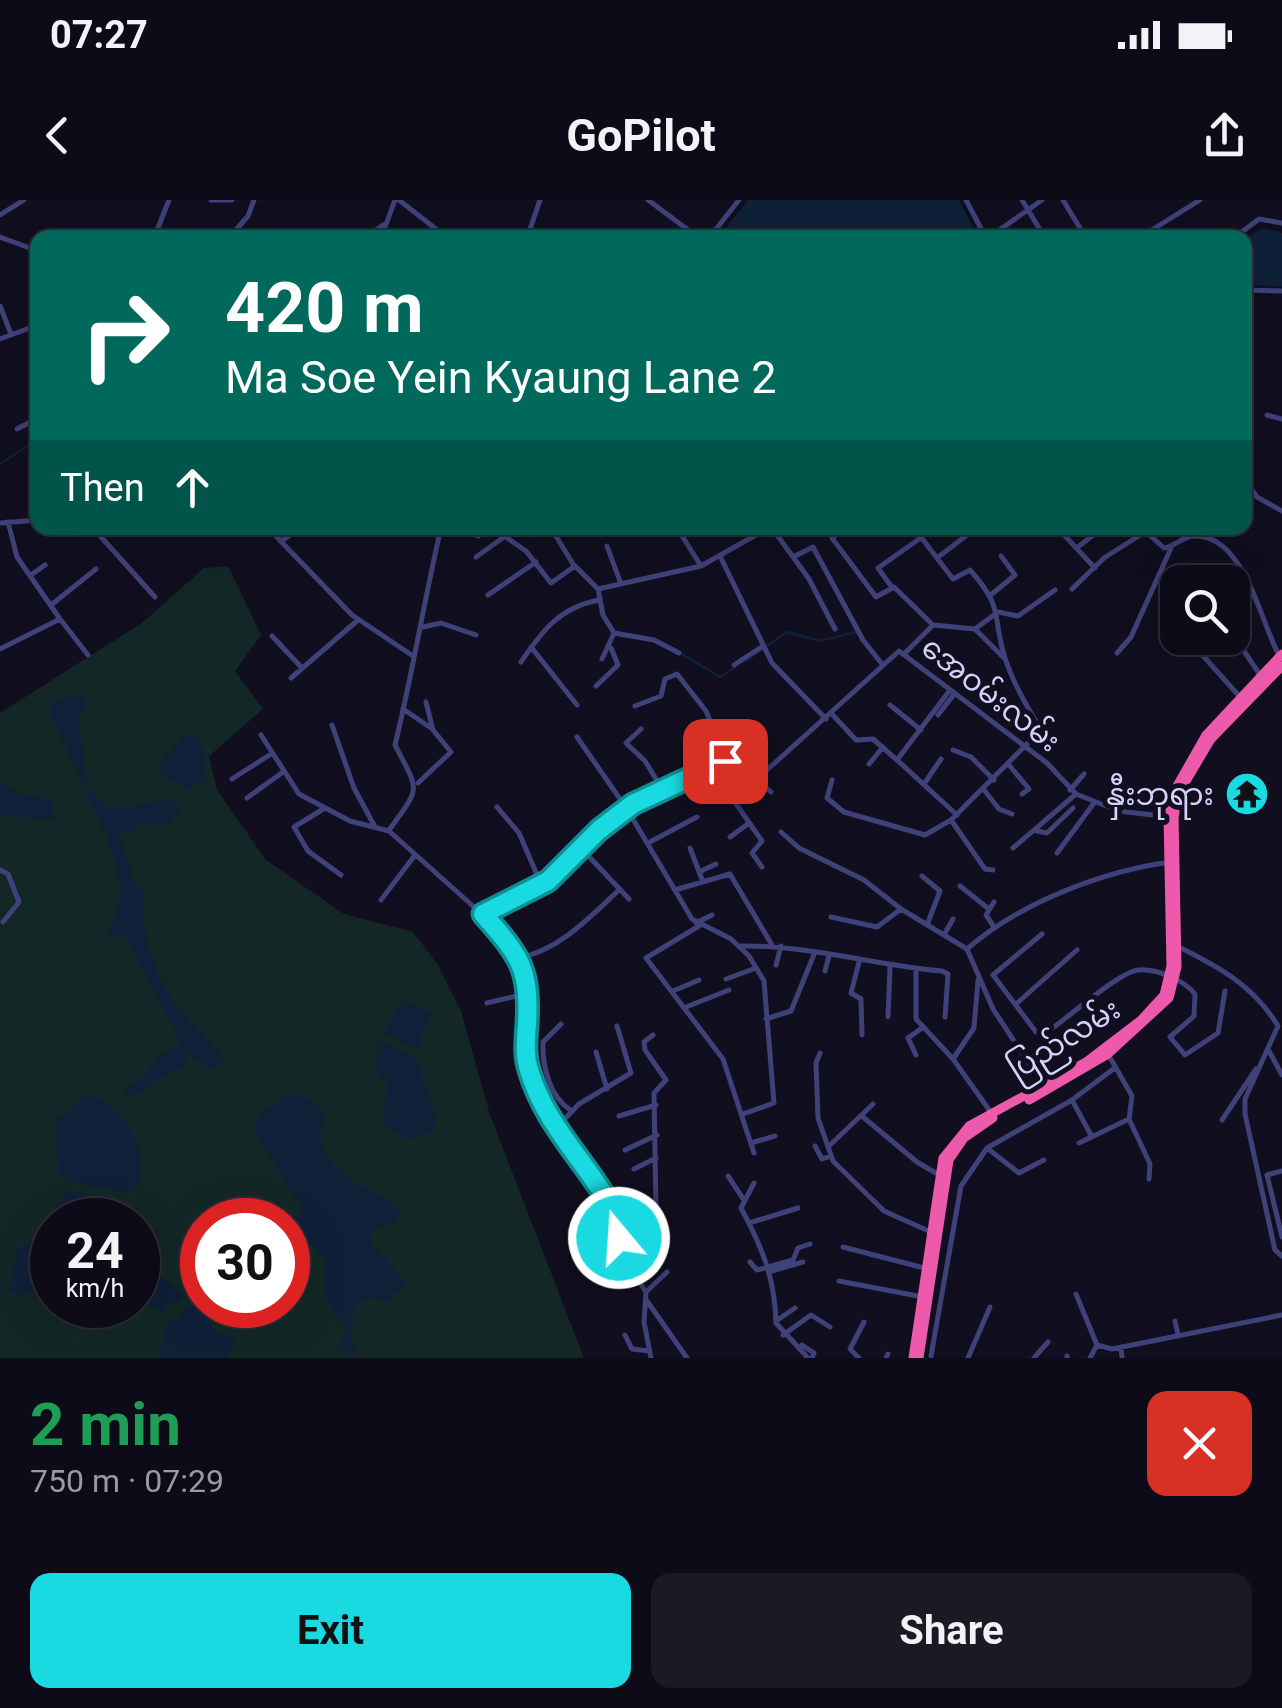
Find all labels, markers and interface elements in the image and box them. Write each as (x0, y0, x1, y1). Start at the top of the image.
text: 07:27 (50, 13, 148, 57)
icon: back (30, 108, 85, 163)
icon: share (1197, 108, 1252, 163)
text: GoPilot (566, 109, 716, 162)
text: 420 m (225, 267, 424, 349)
icon: right (60, 270, 190, 400)
text: Ma Soe Yein Kyaung Lane 2 (225, 351, 777, 404)
icon: ahead (165, 460, 220, 515)
text: Then (60, 466, 145, 510)
map controls (1160, 565, 1250, 655)
button: search (1160, 565, 1250, 655)
street label: အေဝမ်းလမ်း (915, 626, 1070, 759)
pin (683, 719, 768, 804)
icon: arrive (698, 734, 753, 789)
temple icon: နှီးဘုရား (1224, 771, 1270, 817)
place label: နှီးဘုရား (1106, 773, 1214, 820)
street label: ပြည်လမ်း (1000, 988, 1130, 1094)
position arrow (567, 1186, 671, 1290)
speed limit sign: 30 (180, 1198, 310, 1328)
text: 24 (66, 1222, 124, 1280)
text: km/h (66, 1274, 124, 1303)
text: 2 min (30, 1389, 181, 1460)
button: close (1147, 1391, 1252, 1496)
text: 750 m · 07:29 (30, 1462, 224, 1500)
button: Exit (30, 1573, 631, 1688)
button: Share (651, 1573, 1252, 1688)

